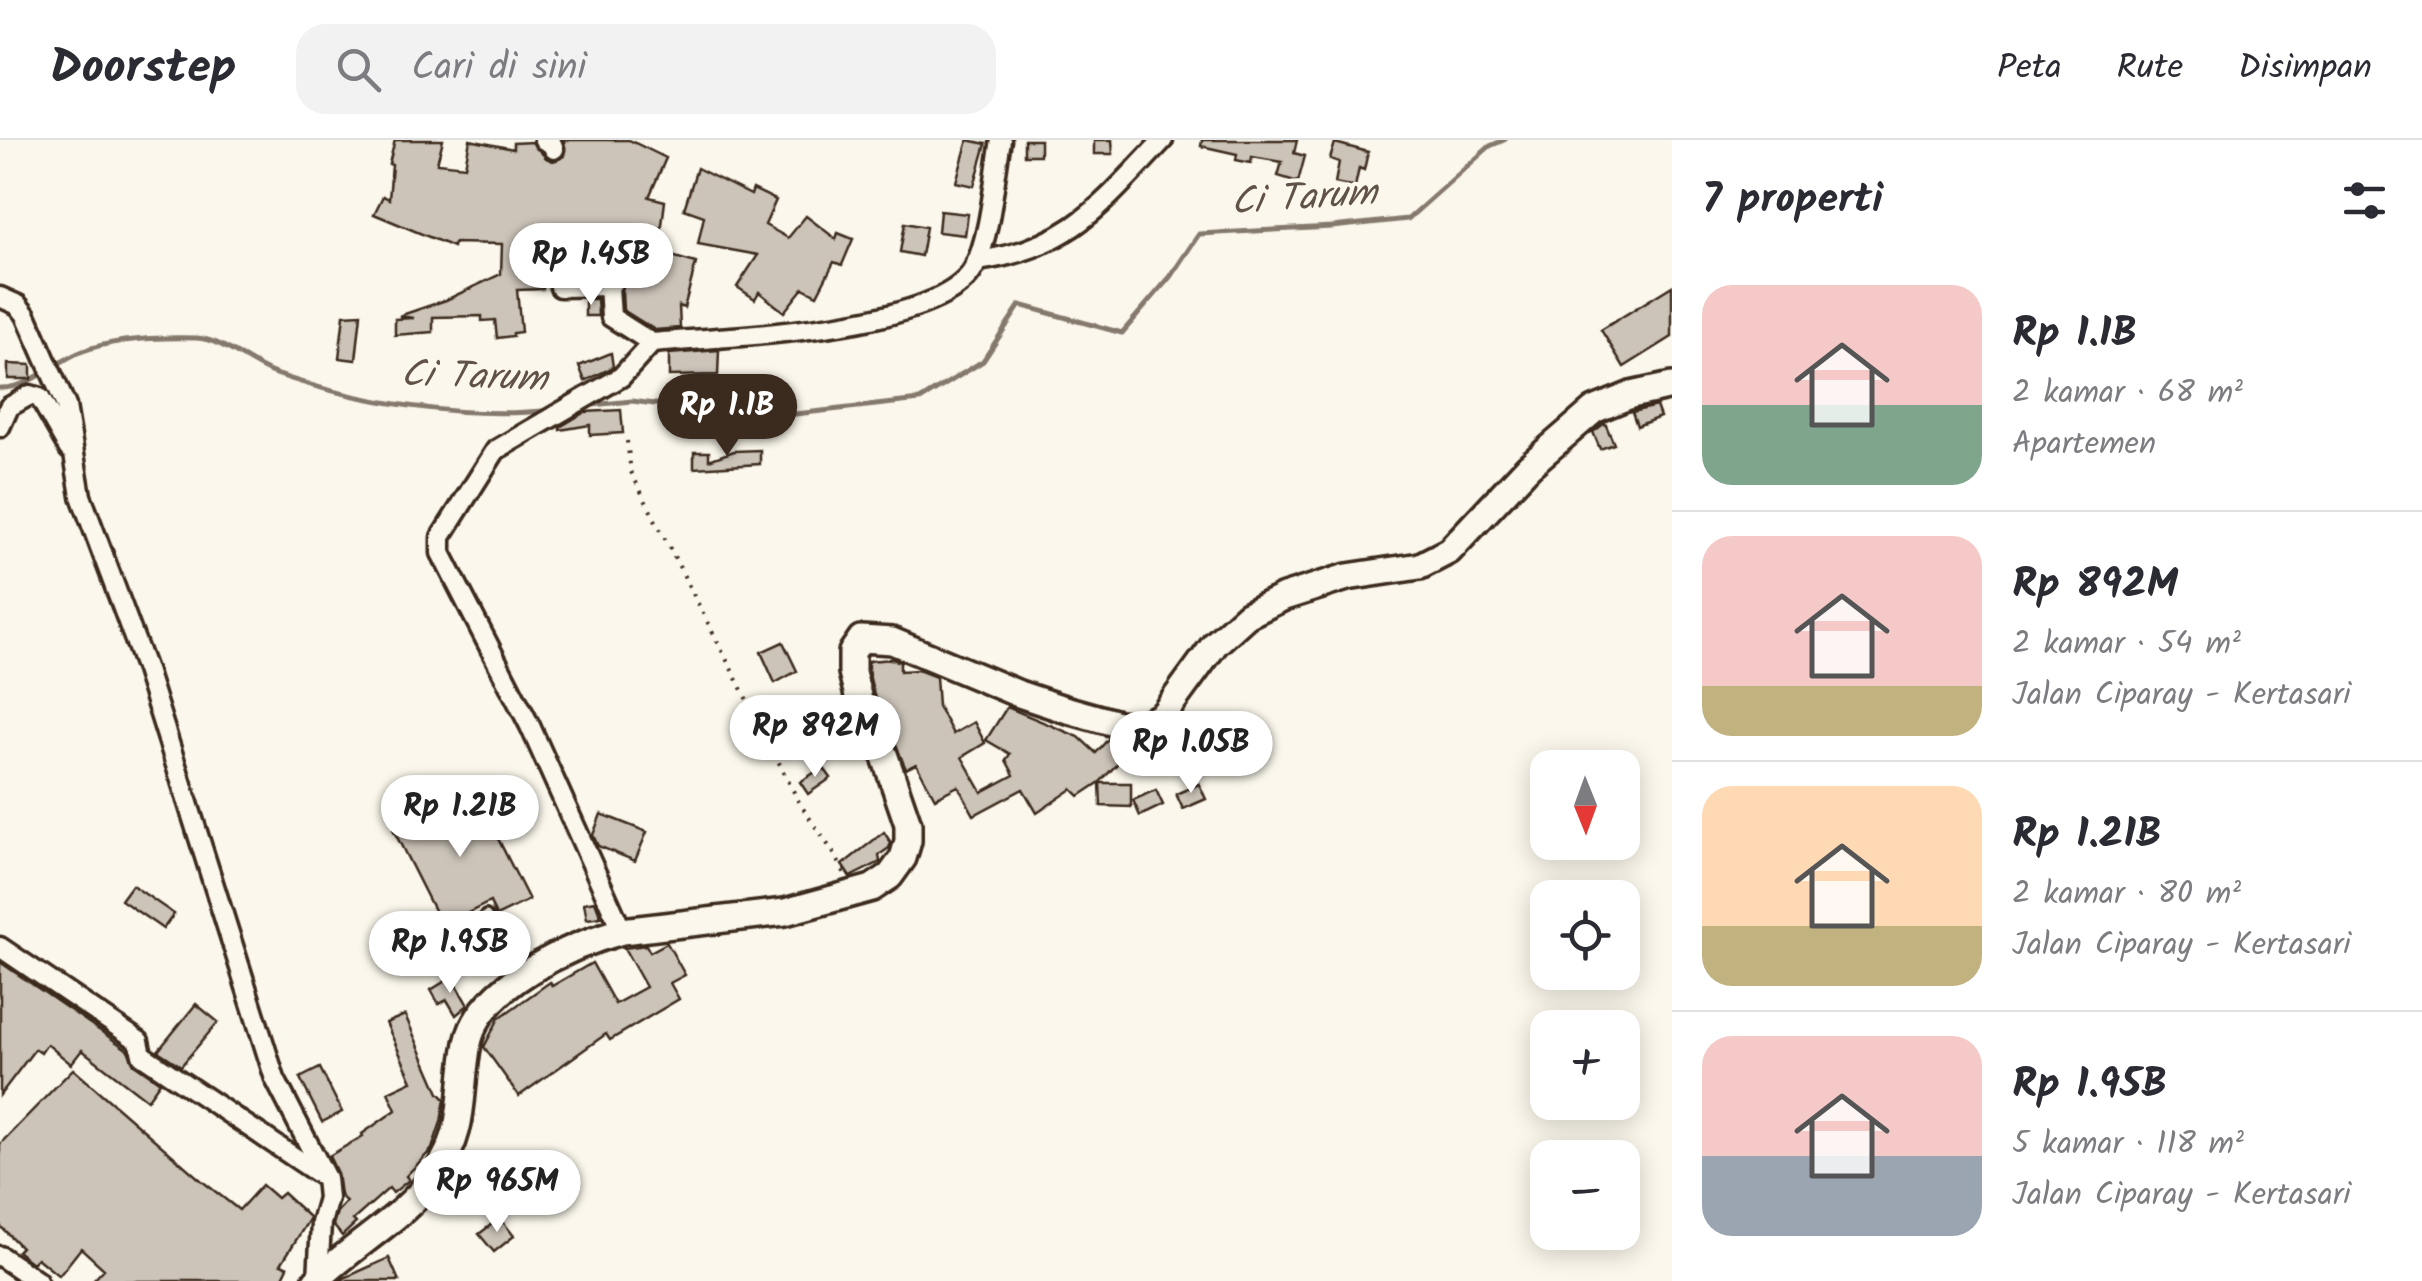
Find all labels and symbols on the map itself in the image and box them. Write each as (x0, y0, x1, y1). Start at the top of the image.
water label: Ci Tarum (1229, 164, 1382, 234)
pin: Rp 1.45B (488, 223, 694, 308)
water label: Ci Tarum (400, 345, 551, 411)
pin: Rp 1.1B (635, 374, 819, 459)
pin: Rp 892M (723, 695, 907, 780)
pin: Rp 1.05B (1088, 711, 1294, 796)
north arrow (1530, 750, 1640, 860)
pin: Rp 1.21B (357, 775, 563, 860)
pin: Rp 1.95B (347, 911, 553, 996)
pin: Rp 965M (405, 1150, 589, 1235)

